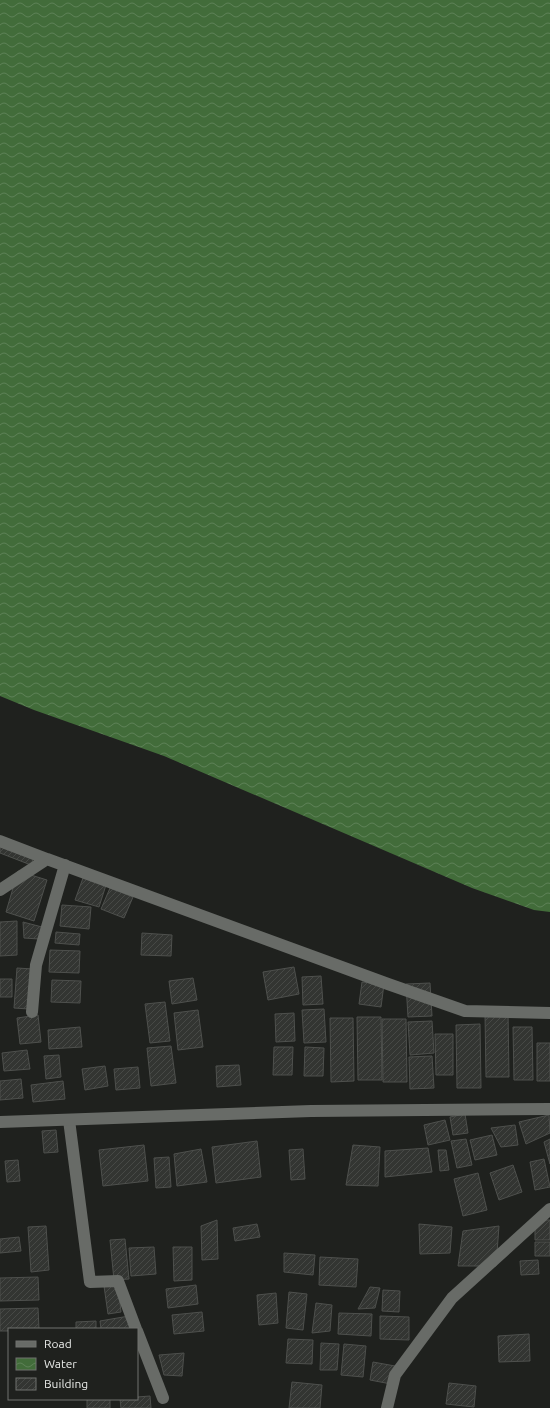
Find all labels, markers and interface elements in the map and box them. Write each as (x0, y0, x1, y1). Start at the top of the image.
legend (8, 1328, 138, 1400)
text: Road (44, 1337, 72, 1350)
text: Water (44, 1357, 77, 1370)
text: Building (44, 1377, 88, 1390)

